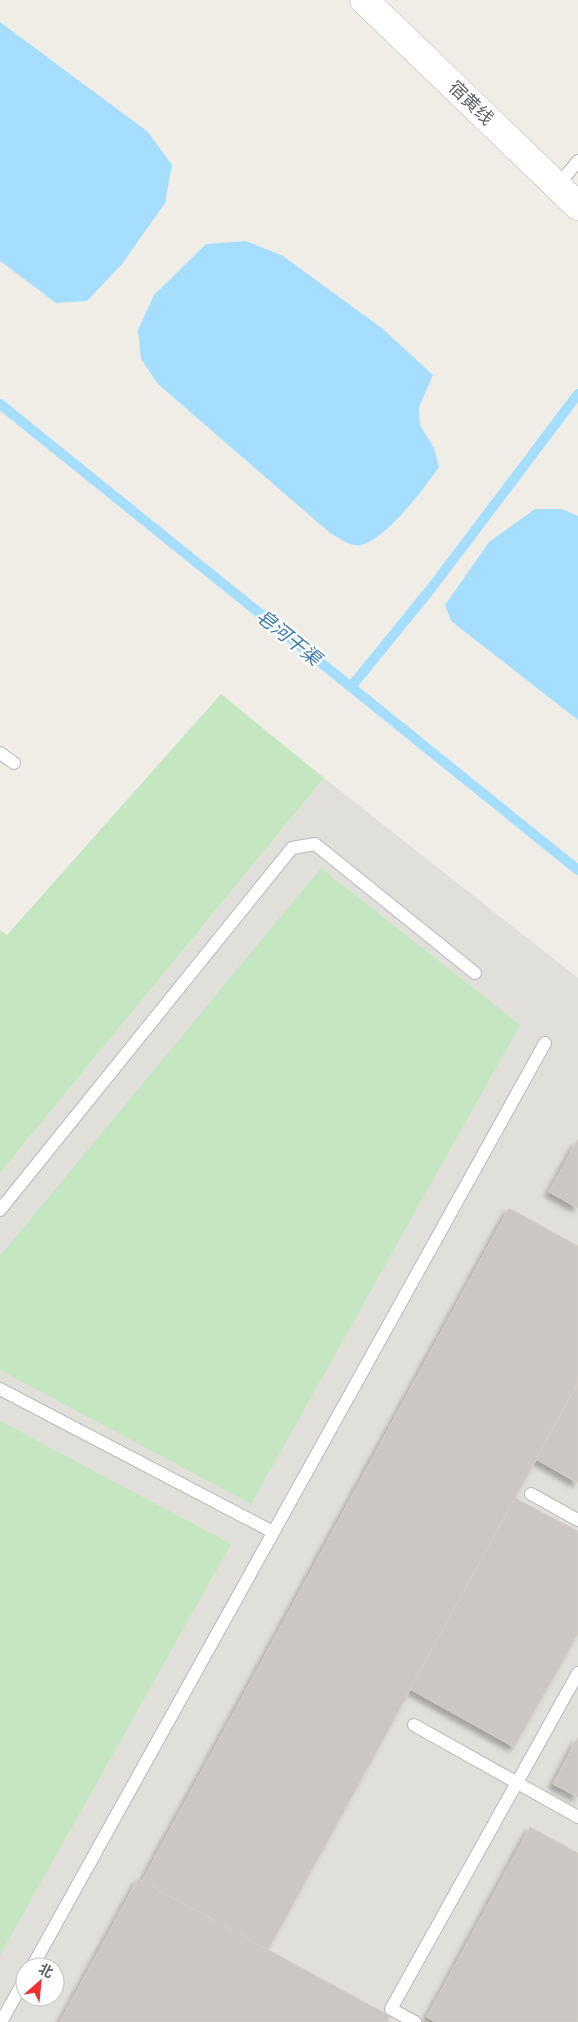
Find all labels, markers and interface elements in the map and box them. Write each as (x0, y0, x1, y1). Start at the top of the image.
street label: 宿黄线 (444, 76, 499, 130)
water label: 皂河干渠 (252, 604, 328, 672)
north arrow (15, 1957, 65, 2007)
text: 北 (36, 1959, 56, 1982)

